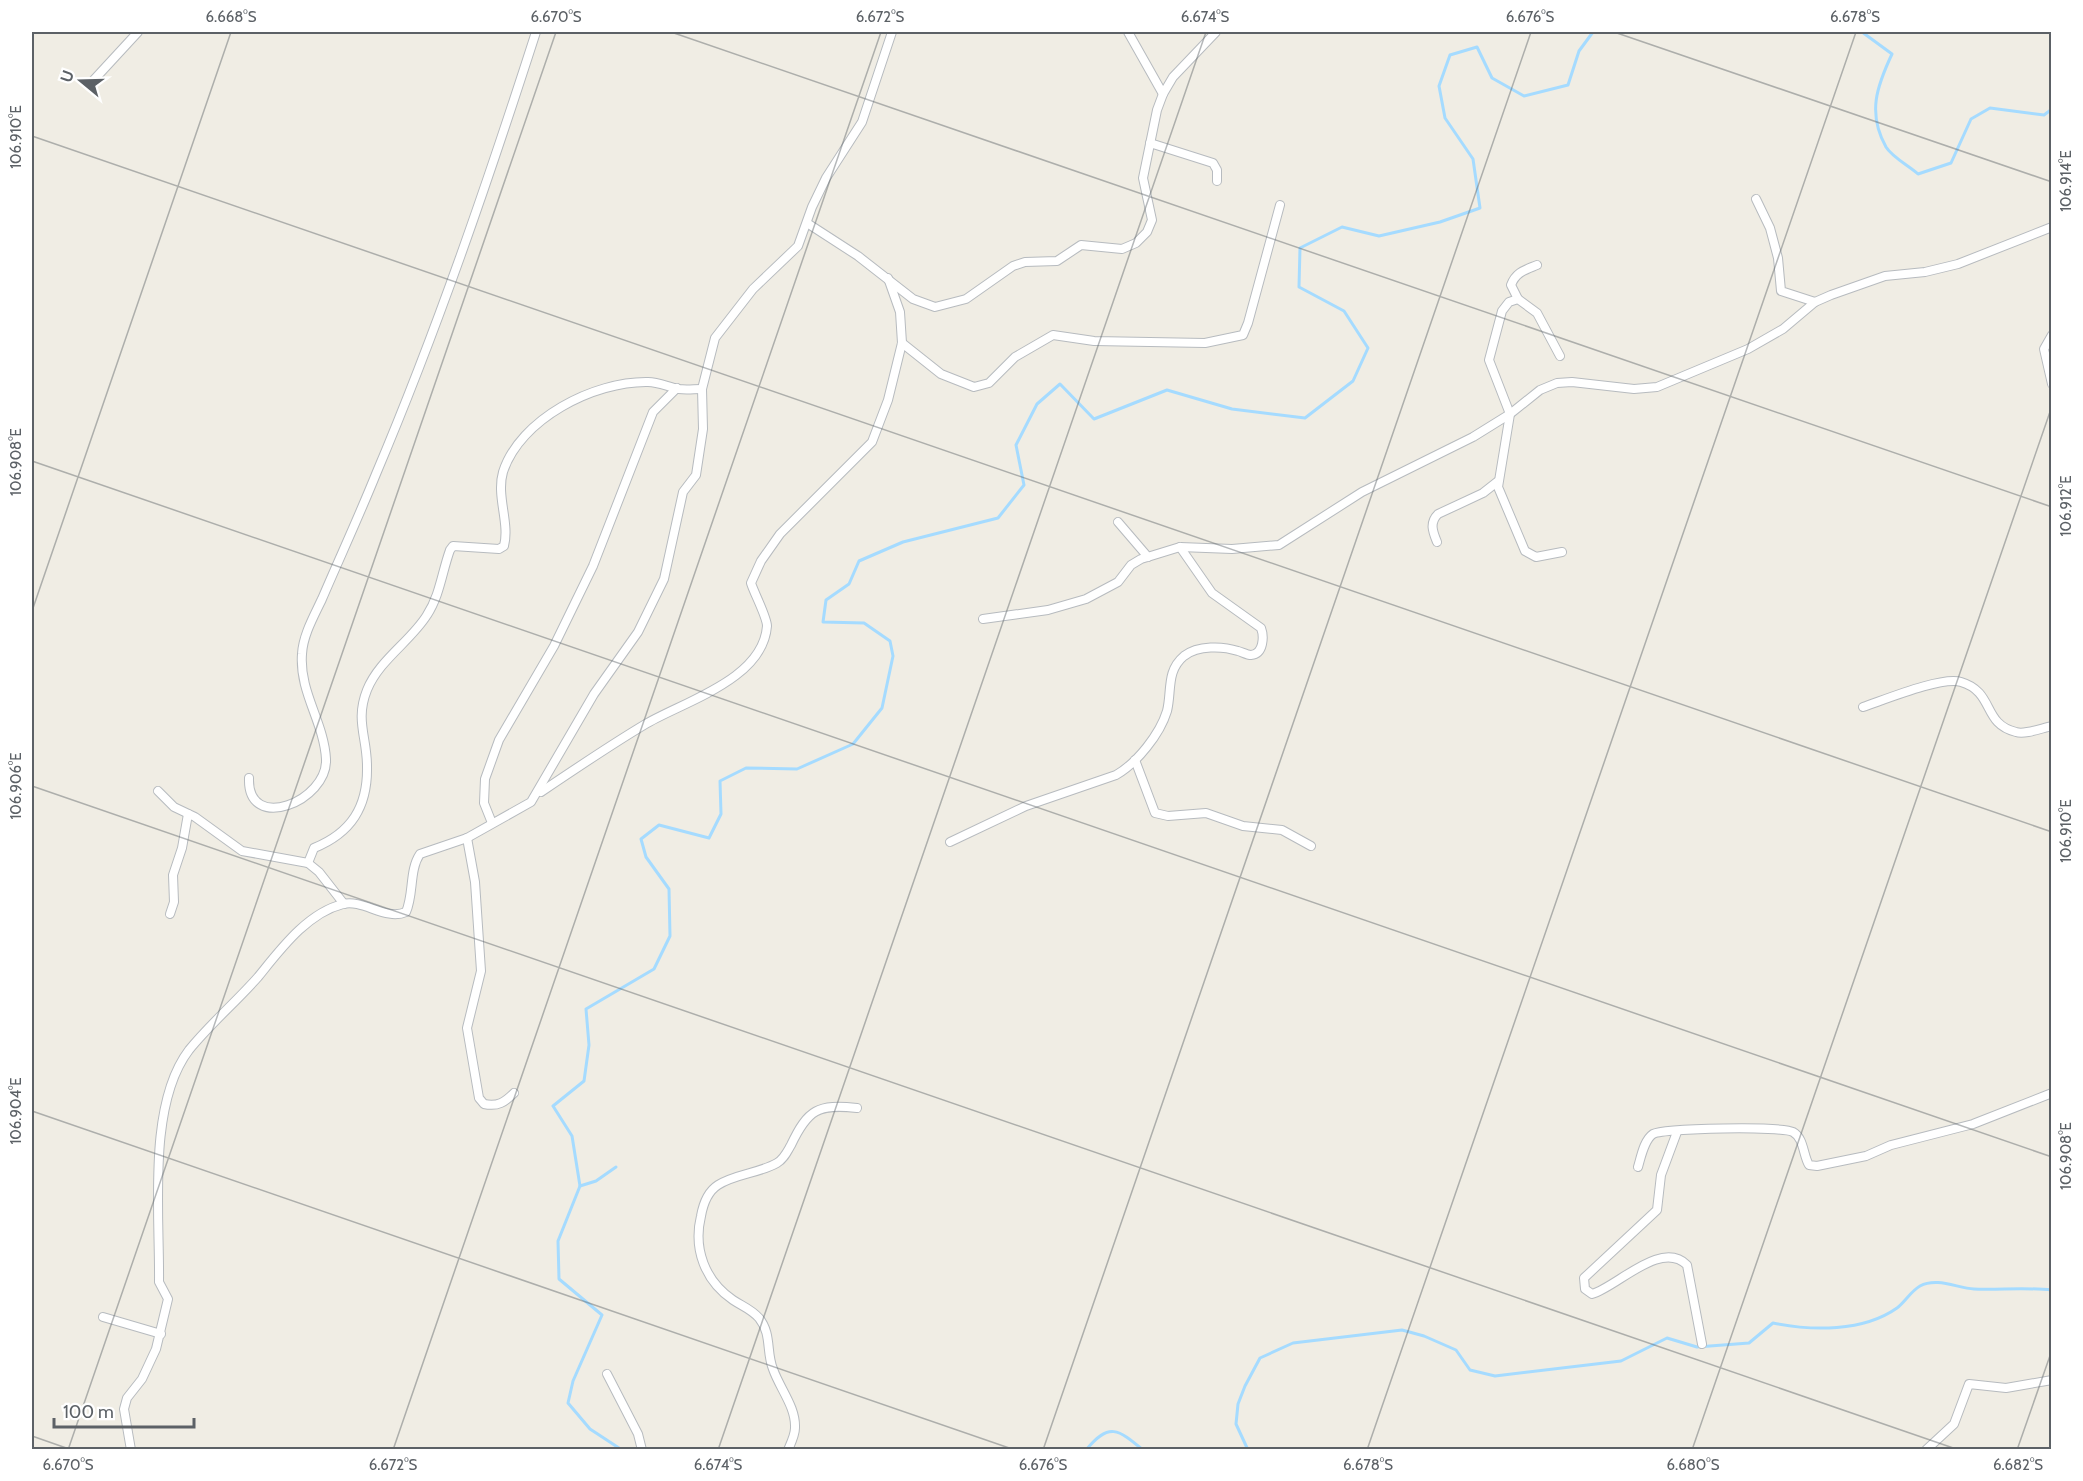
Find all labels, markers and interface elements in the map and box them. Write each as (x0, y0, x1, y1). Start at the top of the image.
text: 6.668°S (206, 8, 257, 26)
text: 6.670°S (530, 8, 582, 26)
text: 6.672°S (856, 8, 905, 26)
text: 6.674°S (1181, 8, 1230, 26)
text: 6.676°S (1506, 8, 1555, 26)
text: 6.678°S (1830, 8, 1880, 26)
north arrow (51, 51, 111, 111)
text: U (56, 68, 78, 85)
text: 106.910°E (7, 105, 25, 169)
text: 106.914°E (2057, 150, 2075, 212)
text: 106.908°E (7, 428, 25, 496)
text: 106.912°E (2057, 476, 2075, 536)
text: 106.906°E (7, 752, 25, 820)
text: 106.910°E (2057, 799, 2075, 863)
text: 106.904°E (7, 1077, 25, 1145)
text: 106.908°E (2057, 1122, 2075, 1190)
scale bar (54, 1391, 194, 1429)
text: 100 m (63, 1401, 114, 1423)
text: 6.670°S (42, 1456, 94, 1474)
text: 6.672°S (369, 1456, 418, 1474)
text: 6.674°S (694, 1456, 743, 1474)
text: 6.676°S (1019, 1456, 1068, 1474)
text: 6.678°S (1343, 1456, 1393, 1474)
text: 6.680°S (1667, 1456, 1720, 1474)
text: 6.682°S (1993, 1456, 2043, 1474)

